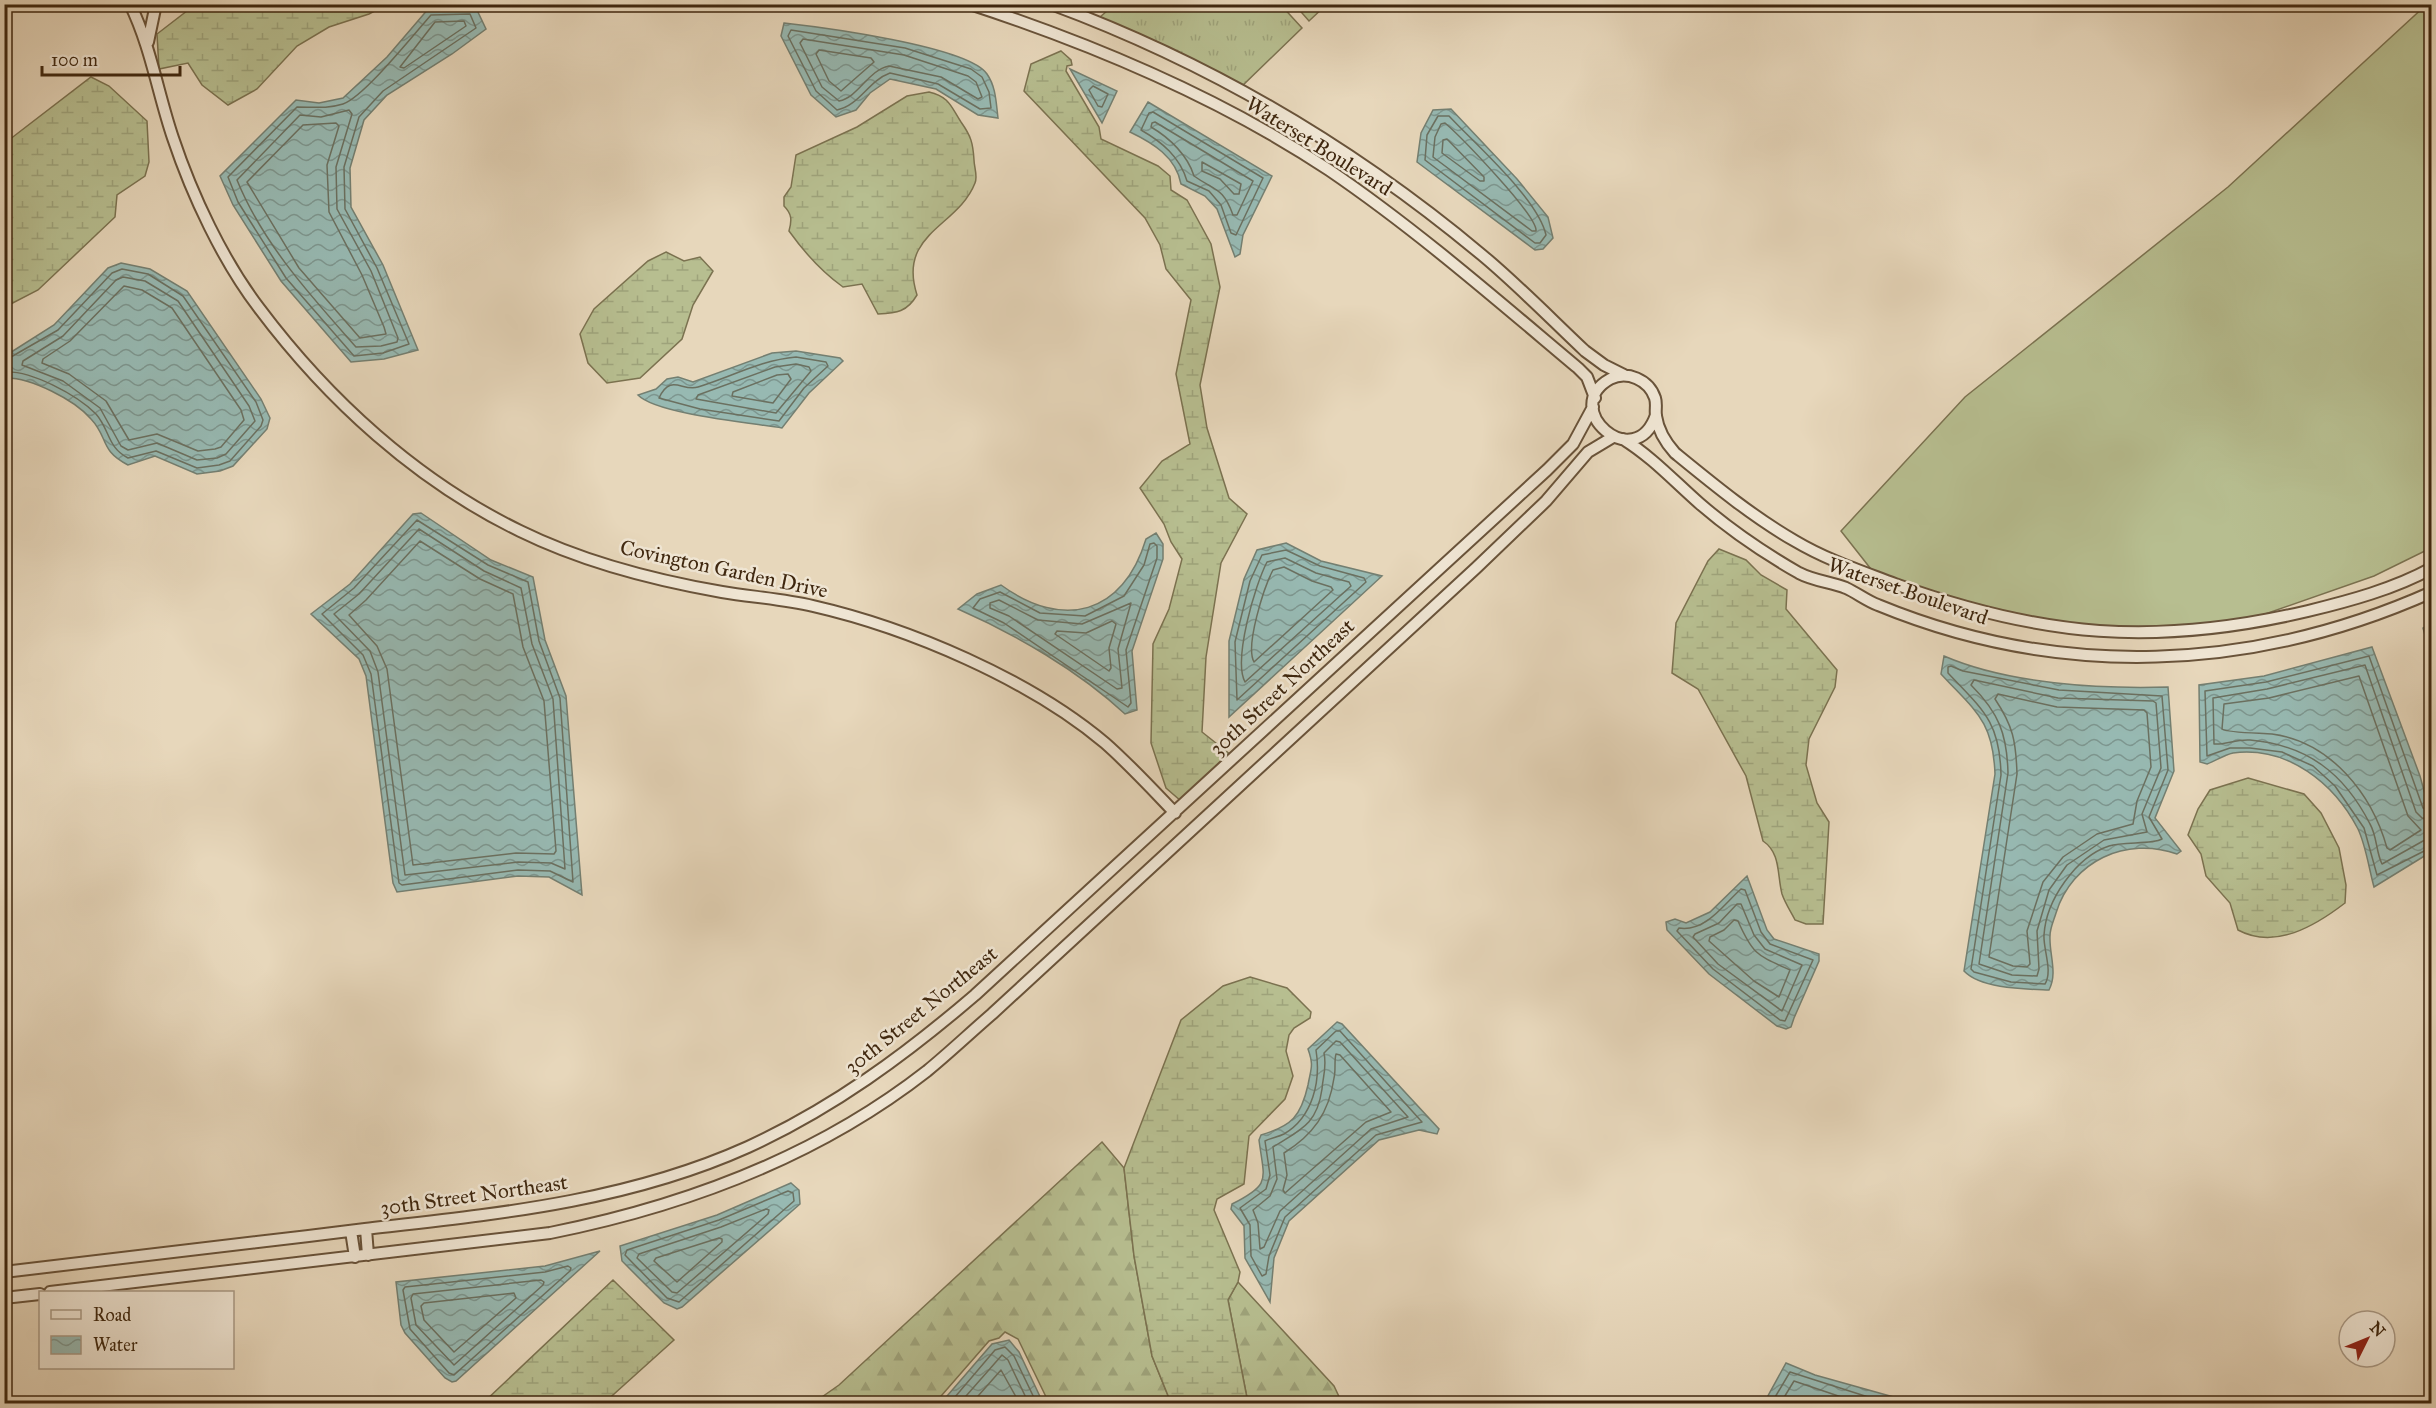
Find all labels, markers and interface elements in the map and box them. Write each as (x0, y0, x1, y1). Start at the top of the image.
scale bar (42, 39, 180, 77)
text: 100 m (51, 49, 98, 71)
street label: Waterset Boulevard (1241, 91, 1397, 202)
street label: Covington Garden Drive (618, 534, 831, 604)
street label: Waterset Boulevard (1825, 551, 1992, 631)
street label: 30th Street Northeast (1204, 613, 1360, 761)
street label: 30th Street Northeast (839, 940, 1003, 1079)
street label: 30th Street Northeast (379, 1169, 570, 1221)
legend (39, 1291, 234, 1369)
text: Road (93, 1304, 131, 1326)
north arrow (2337, 1309, 2397, 1369)
text: N (2366, 1318, 2389, 1341)
text: Water (93, 1334, 138, 1356)

